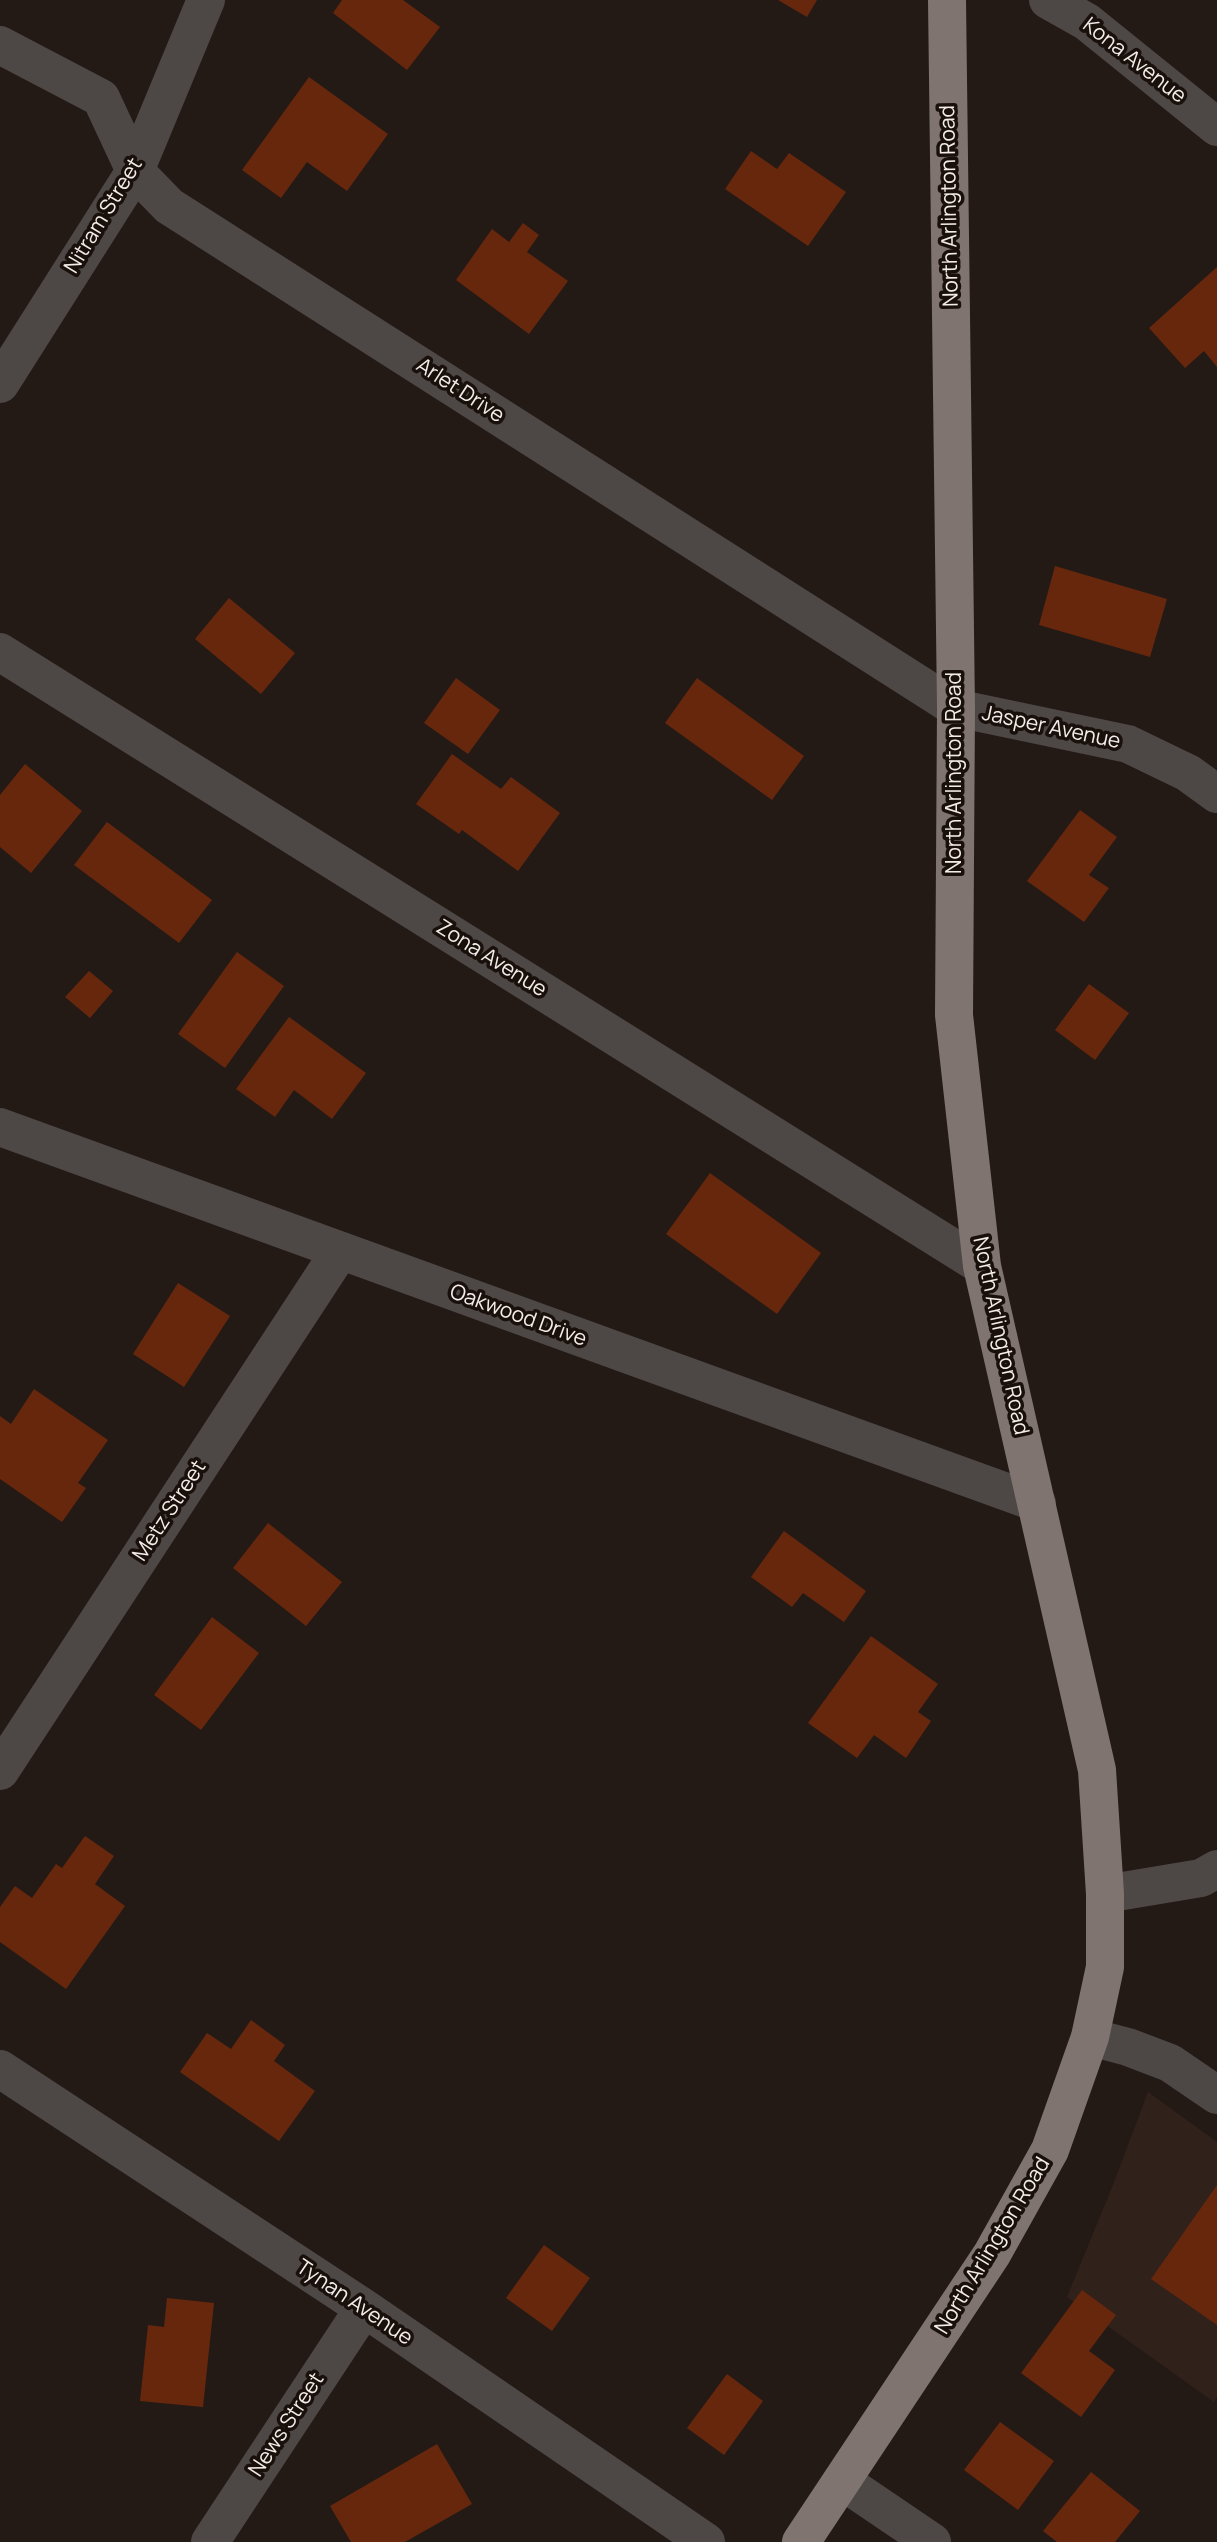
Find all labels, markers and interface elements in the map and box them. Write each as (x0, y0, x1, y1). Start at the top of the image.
street label: Kona Avenue (1077, 13, 1191, 109)
street label: North Arlington Road (936, 105, 964, 307)
street label: Nitram Street (60, 154, 148, 278)
street label: Arlet Drive (411, 353, 509, 429)
street label: North Arlington Road (942, 672, 968, 874)
street label: Jasper Avenue (980, 701, 1122, 755)
street label: Zona Avenue (431, 915, 551, 1003)
street label: North Arlington Road (967, 1235, 1033, 1437)
street label: Oakwood Drive (446, 1280, 590, 1352)
street label: Metz Street (128, 1456, 212, 1566)
street label: North Arlington Road (930, 2153, 1056, 2339)
street label: Tynan Avenue (291, 2255, 417, 2351)
street label: News Street (244, 2368, 330, 2482)

